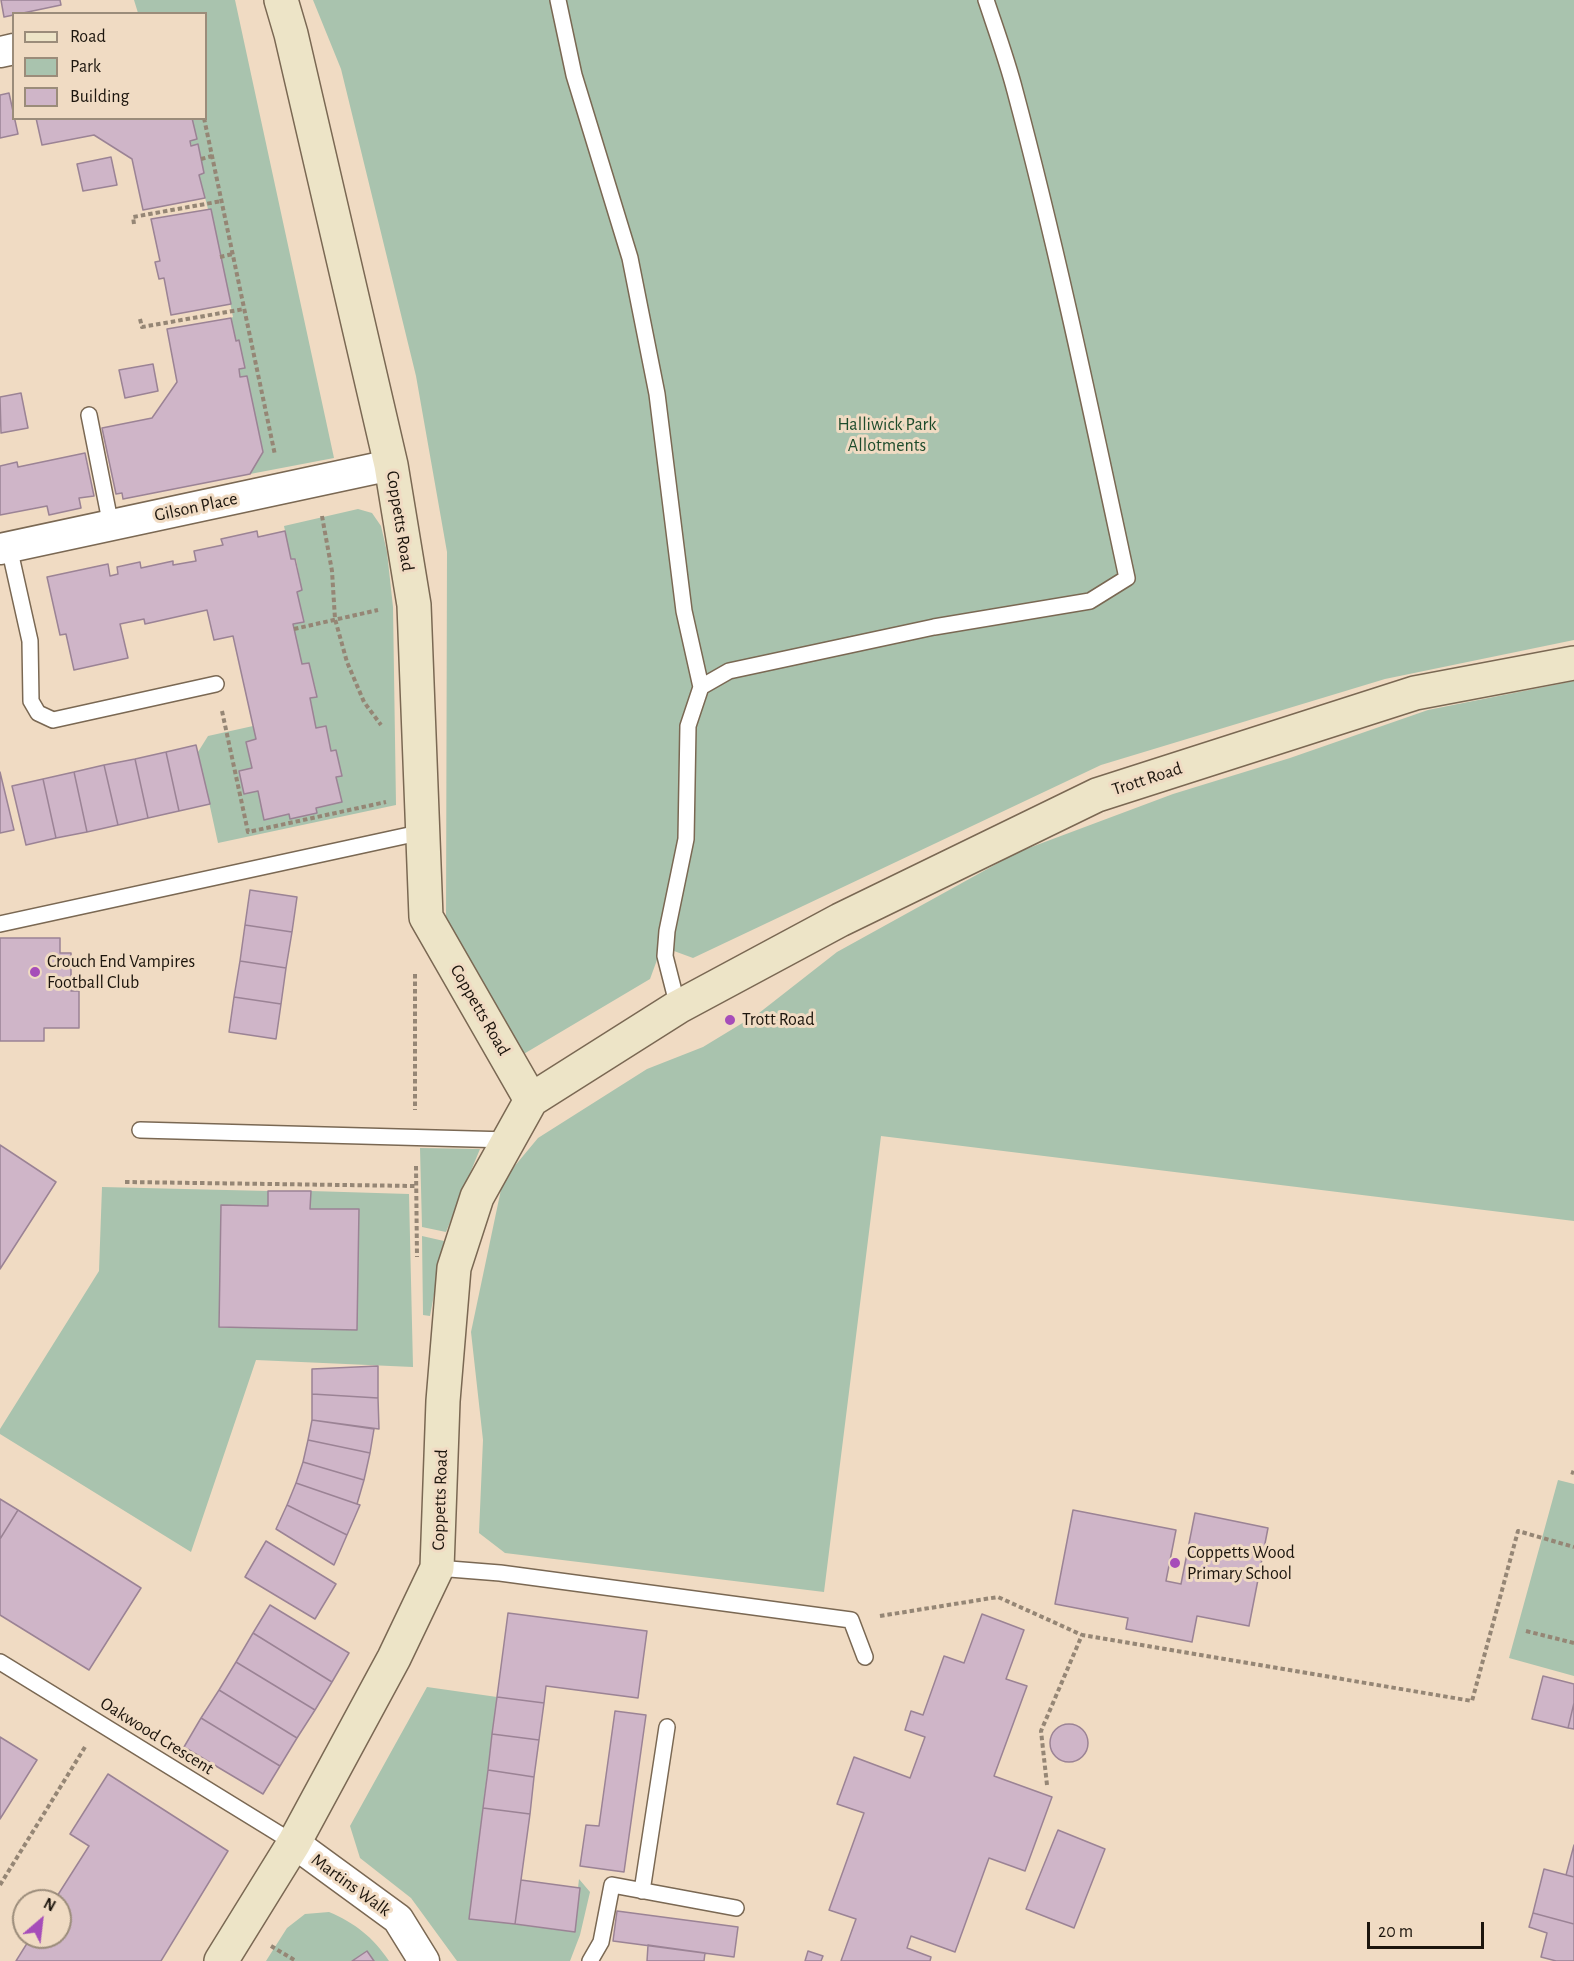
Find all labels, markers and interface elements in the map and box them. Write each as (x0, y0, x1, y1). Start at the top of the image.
legend (12, 12, 207, 120)
text: Road (70, 28, 106, 46)
text: Park (70, 58, 101, 76)
text: Building (70, 88, 129, 106)
park label: Halliwick Park Allotments (837, 414, 937, 456)
street label: Coppetts Road (381, 469, 419, 573)
street label: Gilson Place (152, 488, 240, 526)
street label: Trott Road (1109, 758, 1185, 800)
place label: Crouch End Vampires Football Club (47, 951, 195, 994)
street label: Coppetts Road (445, 961, 515, 1059)
marker: Crouch End Vampires Football Club (28, 965, 42, 979)
place label: Trott Road (742, 1009, 815, 1031)
marker: Trott Road (723, 1013, 737, 1027)
street label: Coppetts Road (427, 1449, 453, 1551)
place label: Coppetts Wood Primary School (1187, 1542, 1295, 1584)
marker: Coppetts Wood Primary School (1168, 1556, 1182, 1570)
street label: Oakwood Crescent (96, 1692, 218, 1780)
street label: Martins Walk (307, 1849, 395, 1921)
north arrow (12, 1889, 72, 1949)
text: N (41, 1895, 58, 1915)
scale bar (1370, 1910, 1487, 1948)
text: 20 m (1378, 1923, 1413, 1941)

